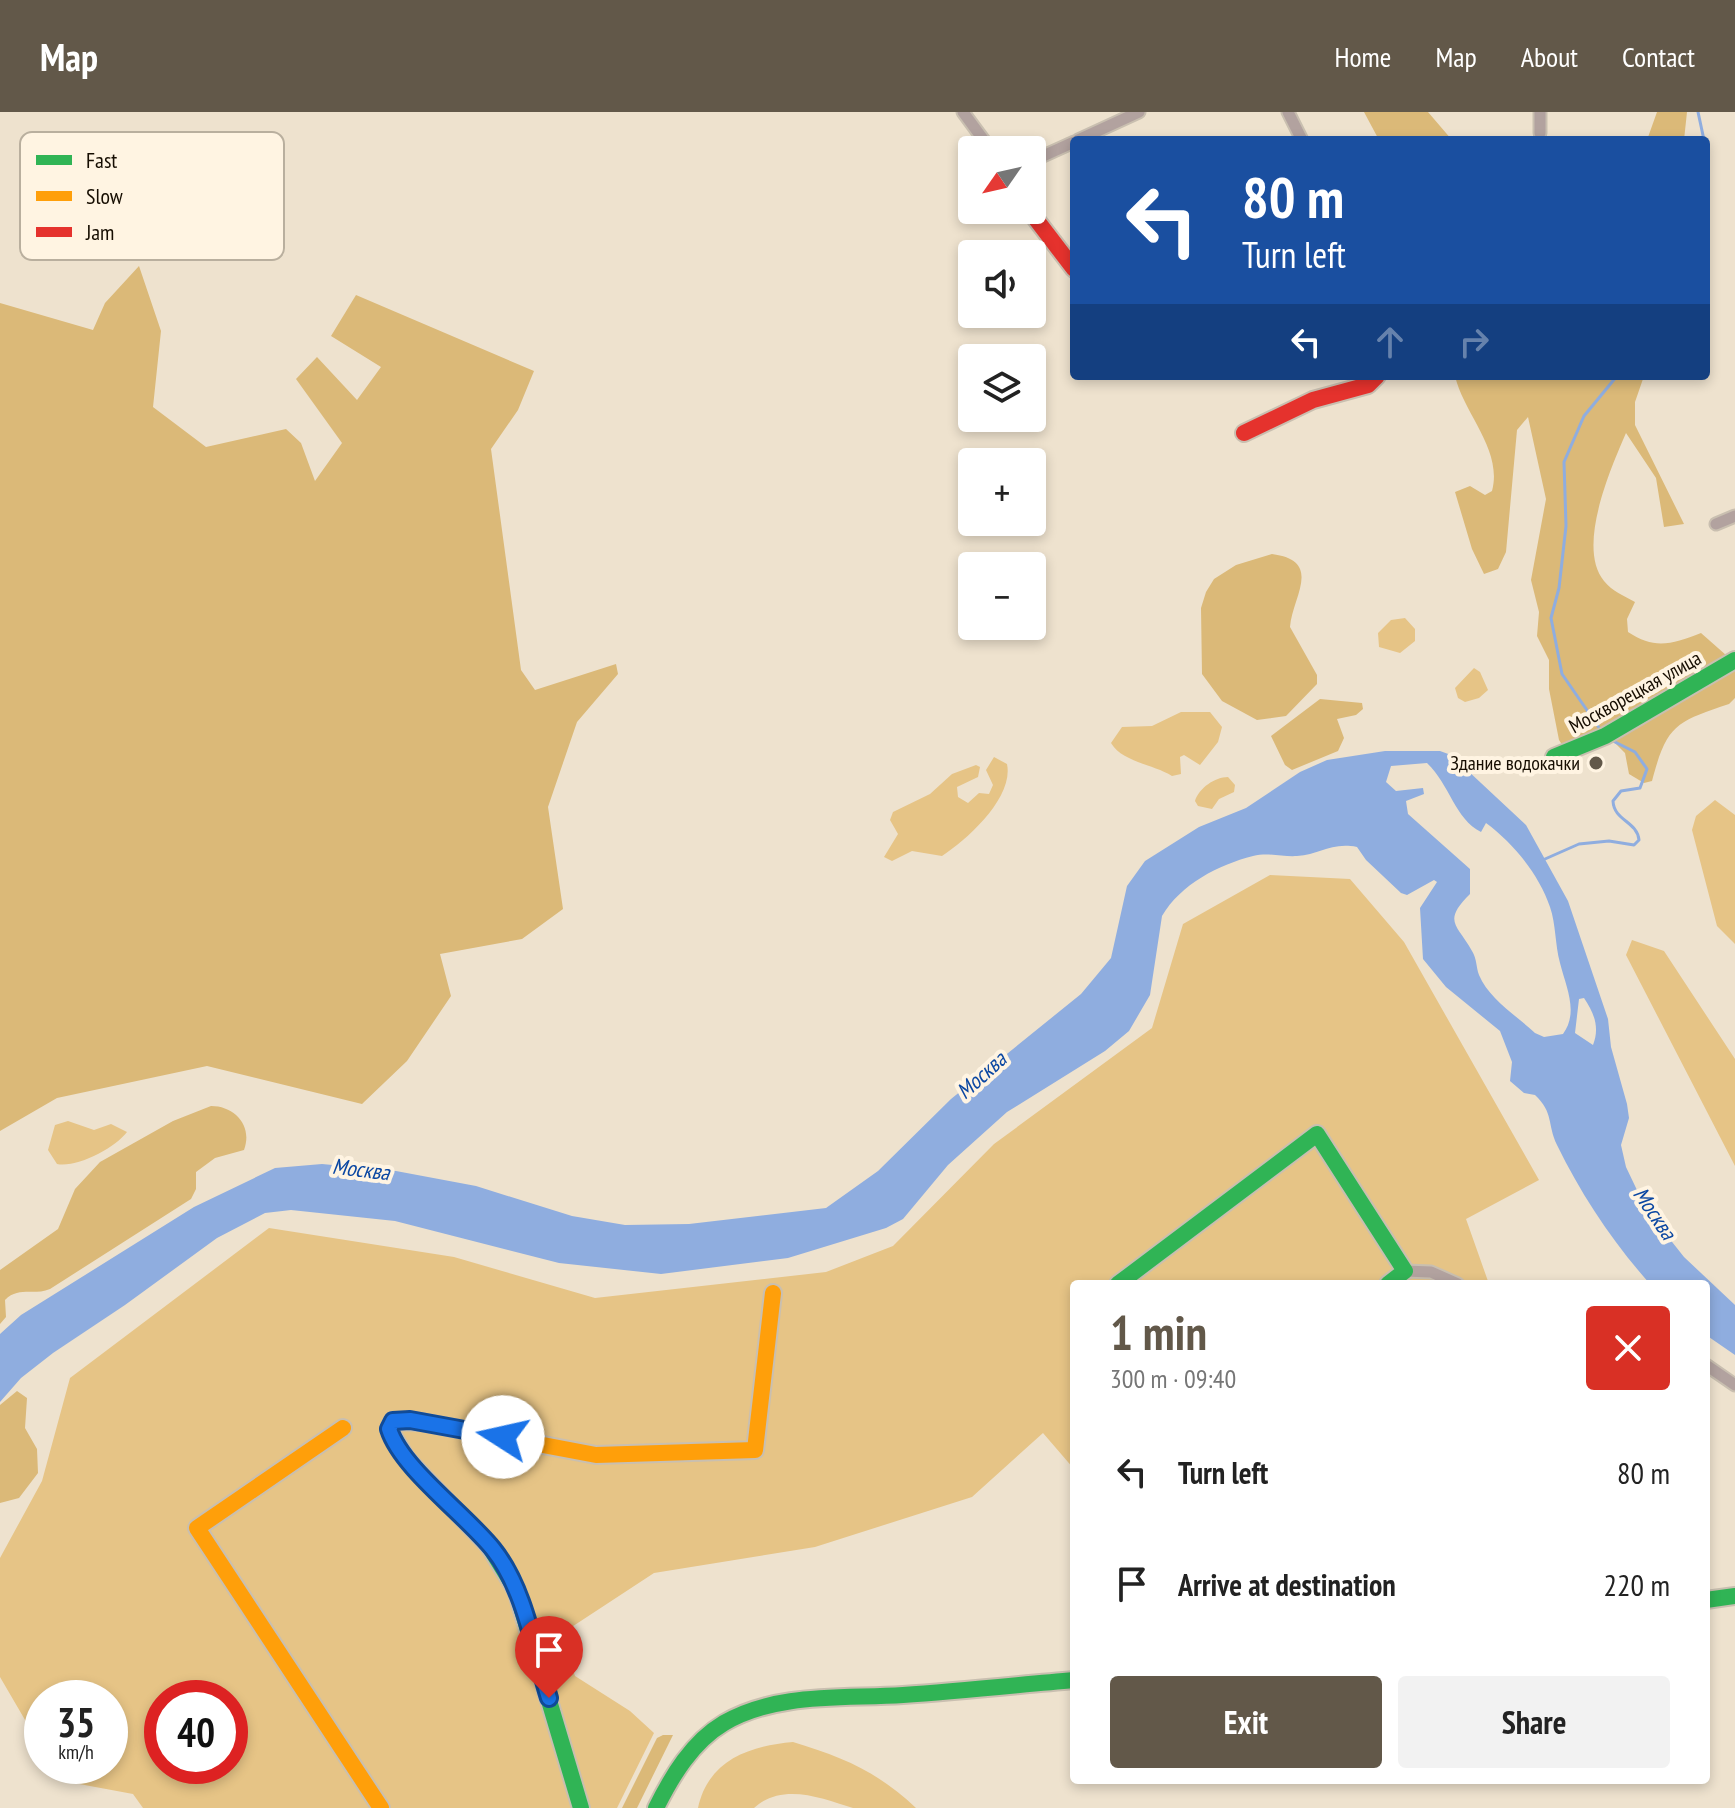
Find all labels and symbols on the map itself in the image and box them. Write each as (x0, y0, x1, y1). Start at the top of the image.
legend (20, 132, 284, 260)
north arrow (958, 136, 1046, 224)
text: Fast (86, 146, 117, 174)
text: Slow (86, 182, 123, 210)
text: Jam (85, 218, 114, 246)
street label: Москворецкая улица (1564, 645, 1706, 739)
place label: Здание водокачки (1450, 750, 1580, 776)
marker: Здание водокачки (1587, 754, 1605, 772)
water label: Москва (950, 1045, 1013, 1105)
water label: Москва (331, 1152, 392, 1187)
water label: Москва (1627, 1181, 1683, 1246)
position arrow (461, 1395, 545, 1479)
pin (515, 1616, 583, 1698)
speed limit sign: 40 (144, 1680, 248, 1784)

